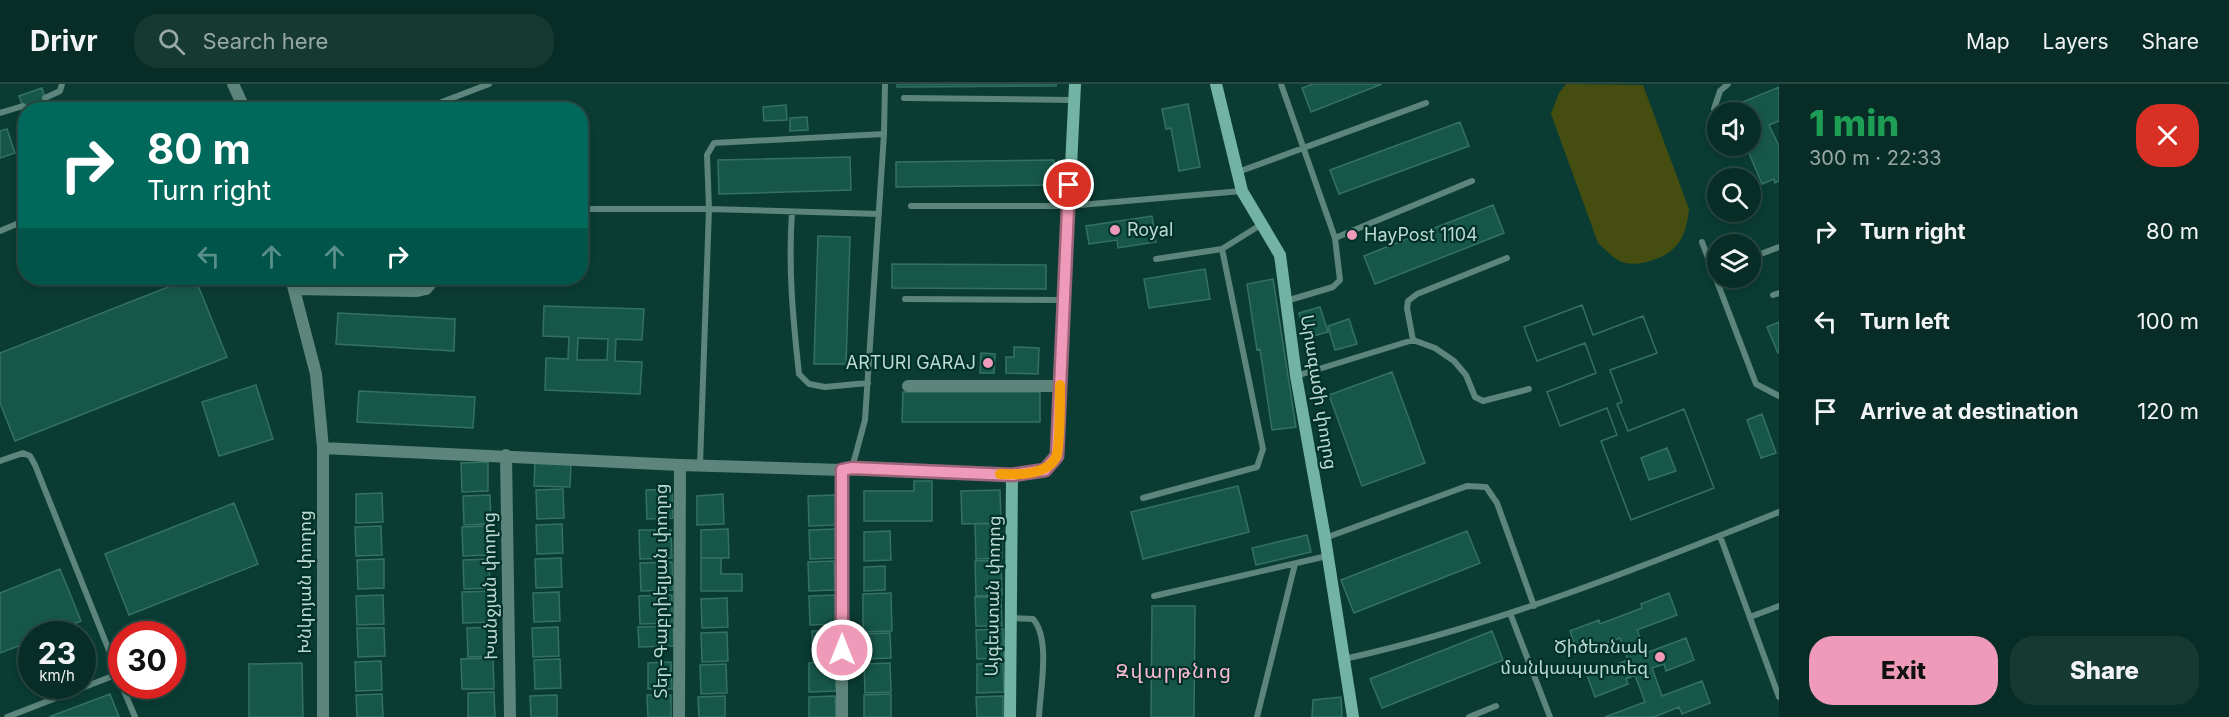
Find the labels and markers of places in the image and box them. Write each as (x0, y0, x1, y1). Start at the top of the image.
pin (1043, 159, 1094, 210)
place label: Royal (1127, 219, 1173, 240)
marker: Royal (1108, 223, 1122, 237)
place label: HayPost 1104 (1364, 224, 1478, 245)
marker: HayPost 1104 (1345, 228, 1359, 242)
place label: ARTURI GARAJ (846, 352, 976, 373)
marker: ARTURI GARAJ (981, 356, 995, 370)
place label: Ծիծեռնակ մանկապարտեզ (1500, 636, 1649, 678)
marker: Ծիծեռնակ մանկապարտեզ (1653, 650, 1667, 664)

